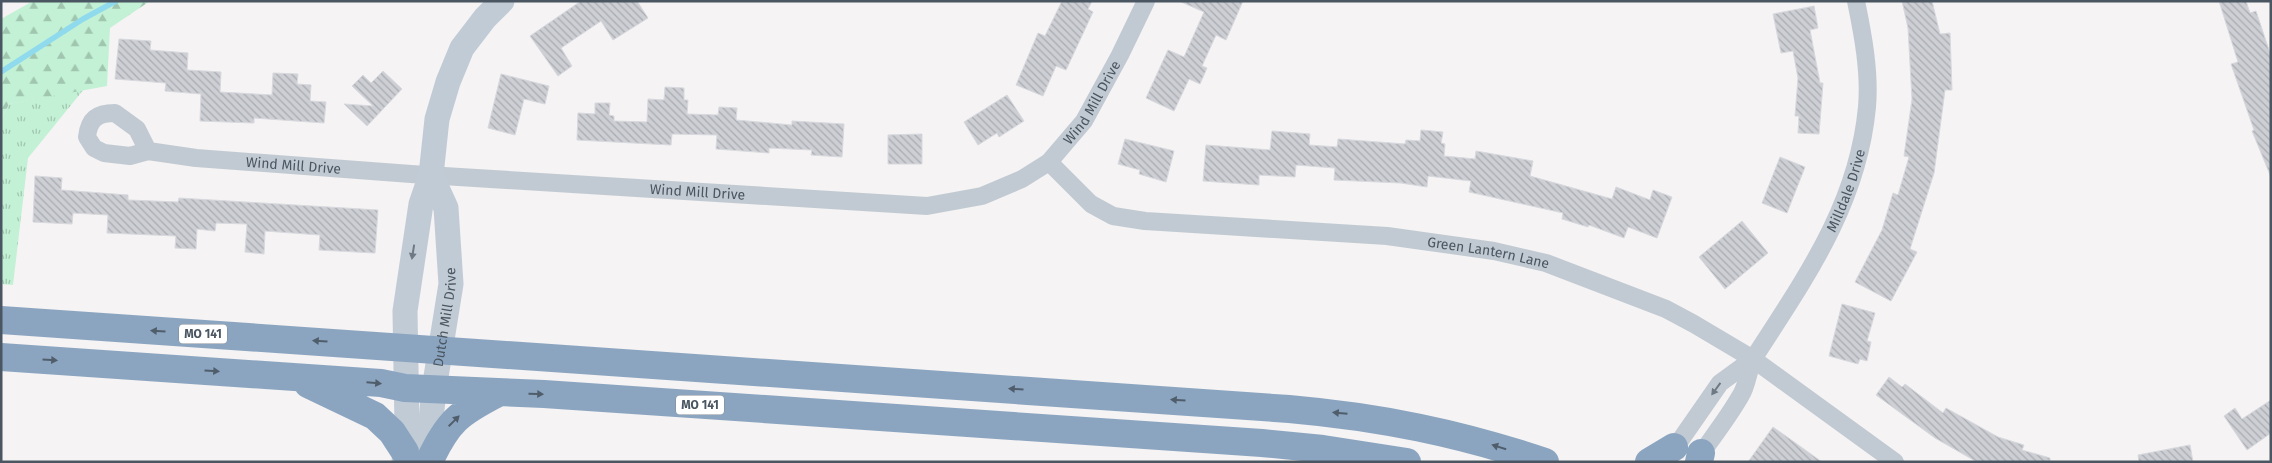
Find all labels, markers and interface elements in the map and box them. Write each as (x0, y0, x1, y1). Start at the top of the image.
street label: Wind Mill Drive (1059, 58, 1124, 148)
street label: Milldale Drive (1823, 147, 1868, 235)
street label: Wind Mill Drive (245, 153, 342, 177)
street label: Wind Mill Drive (649, 180, 746, 203)
street label: Green Lantern Lane (1426, 233, 1551, 272)
one-way arrow (409, 245, 417, 261)
street label: Dutch Mill Drive (429, 267, 460, 368)
road number: MO 141 (179, 324, 227, 344)
one-way arrow (150, 326, 166, 334)
one-way arrow (312, 337, 328, 345)
one-way arrow (42, 356, 58, 364)
one-way arrow (204, 367, 220, 375)
one-way arrow (366, 379, 382, 387)
one-way arrow (1711, 382, 1721, 396)
one-way arrow (1008, 385, 1024, 393)
one-way arrow (528, 390, 544, 398)
road number: MO 141 (676, 396, 724, 414)
one-way arrow (1170, 396, 1186, 404)
one-way arrow (1332, 409, 1348, 417)
one-way arrow (448, 415, 460, 427)
one-way arrow (1491, 442, 1506, 450)

